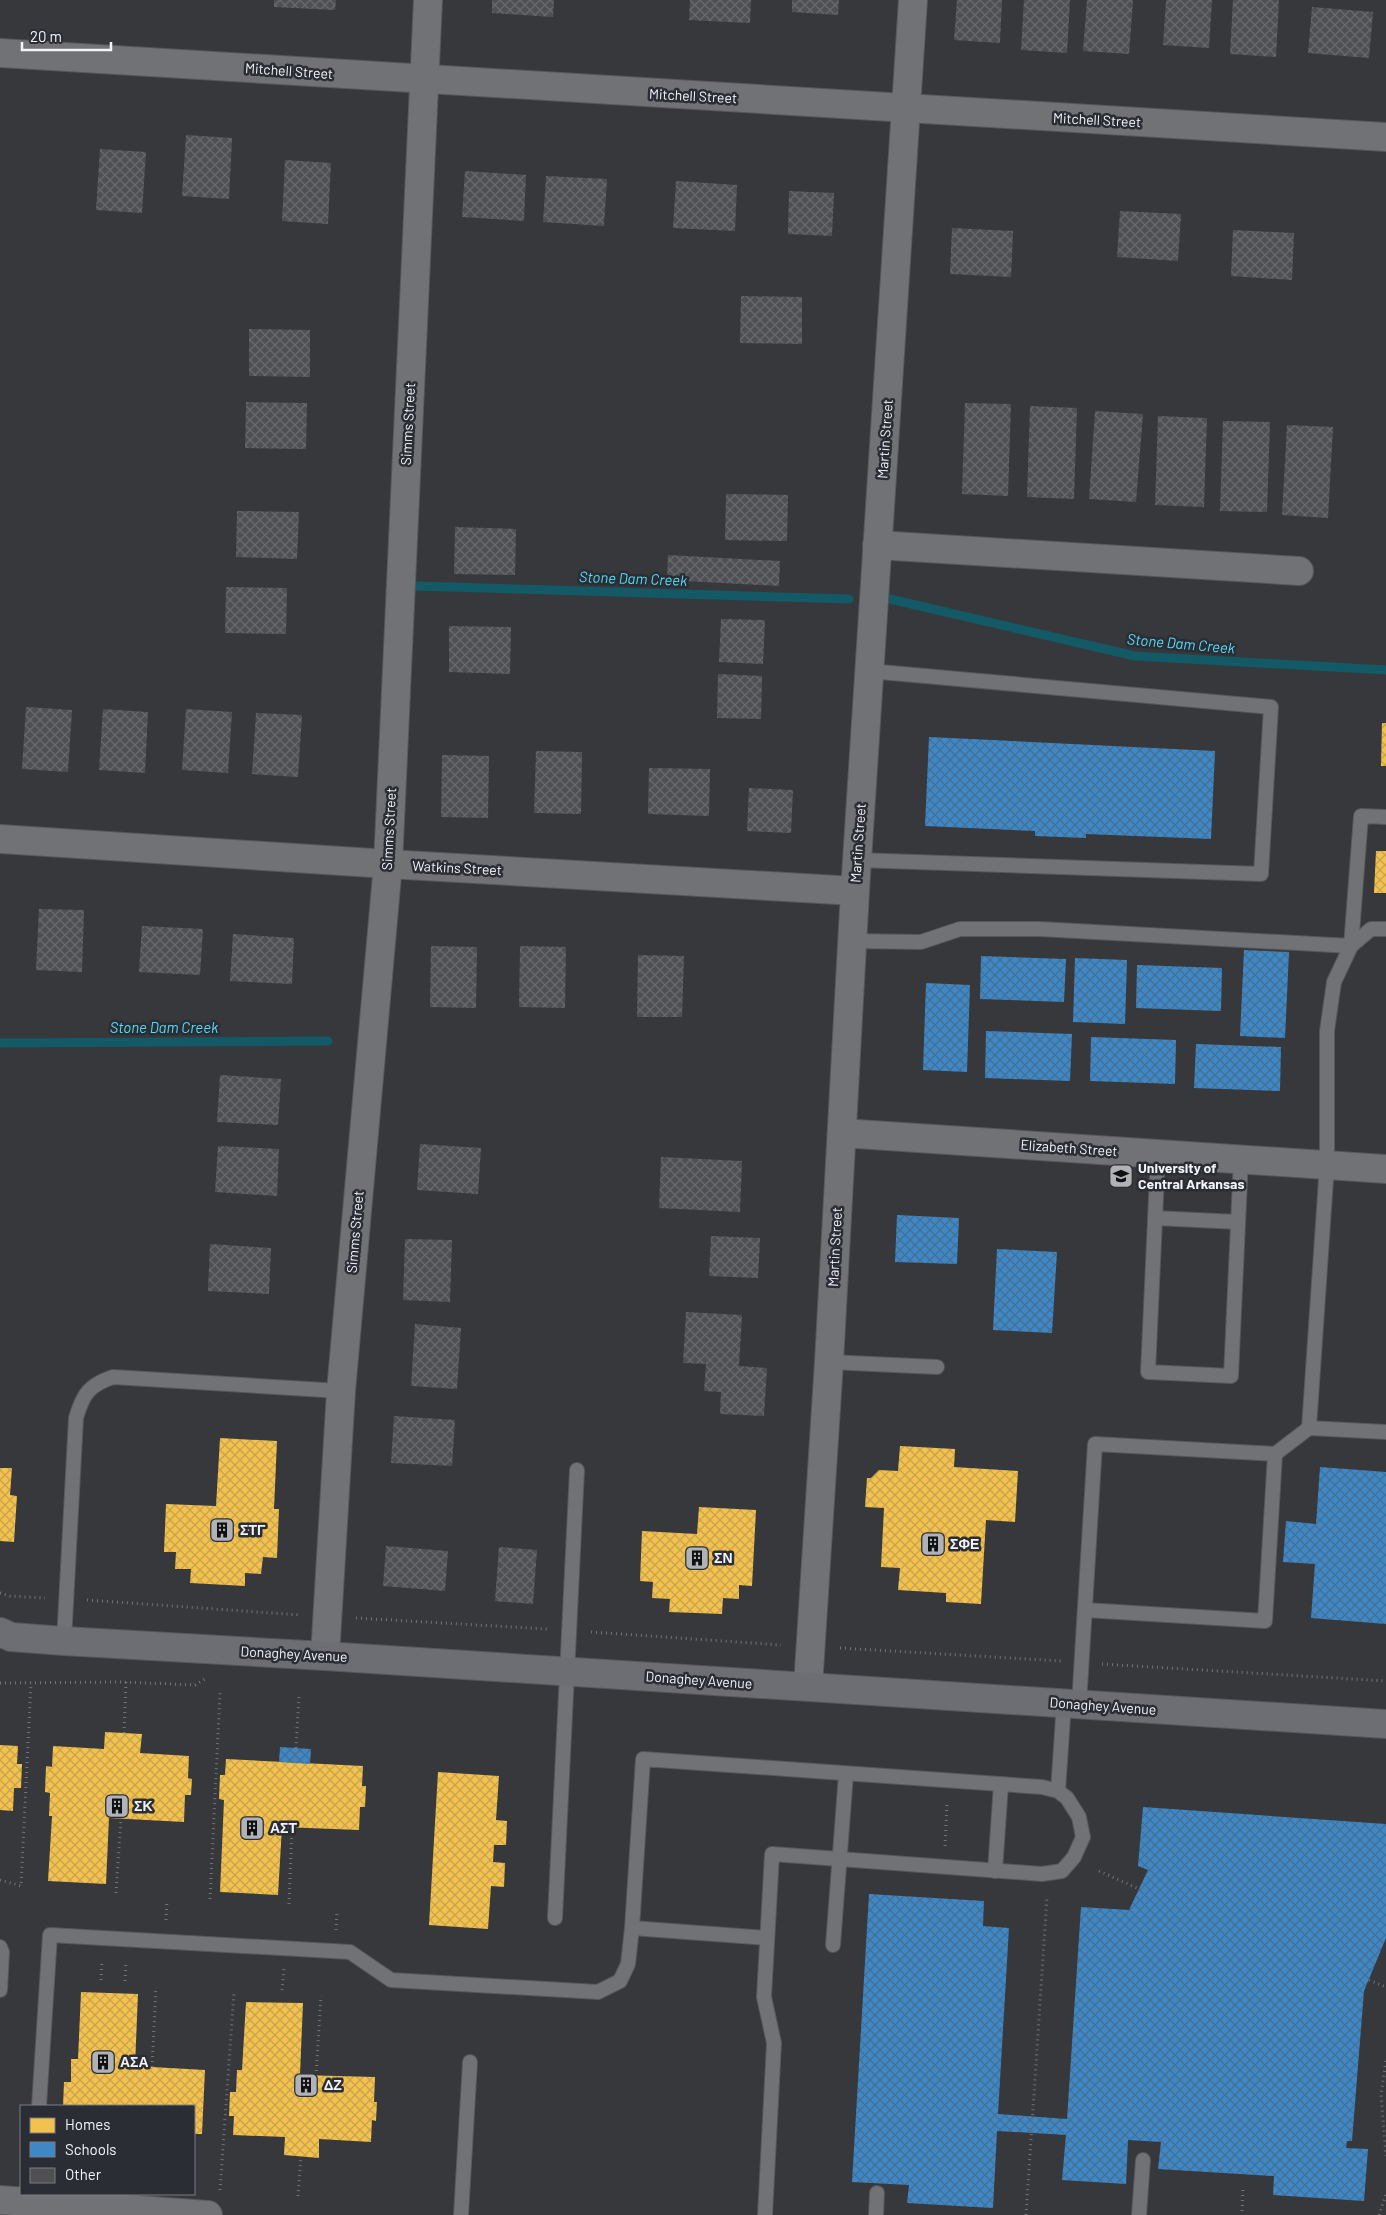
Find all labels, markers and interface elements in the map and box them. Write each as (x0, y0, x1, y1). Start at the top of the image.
scale bar (22, 20, 111, 52)
text: 20 m (30, 27, 62, 45)
street label: Mitchell Street (244, 59, 334, 82)
street label: Mitchell Street (649, 85, 737, 106)
street label: Mitchell Street (1053, 109, 1141, 130)
street label: Simms Street (397, 382, 418, 466)
street label: Martin Street (873, 399, 896, 479)
water label: Stone Dam Creek (579, 567, 688, 589)
water label: Stone Dam Creek (1126, 629, 1237, 657)
street label: Simms Street (378, 787, 399, 871)
street label: Martin Street (846, 803, 869, 883)
street label: Watkins Street (412, 857, 502, 878)
water label: Stone Dam Creek (110, 1018, 219, 1036)
street label: Elizabeth Street (1020, 1136, 1118, 1159)
place label: University of Central Arkansas (1138, 1159, 1244, 1192)
school or university icon: University of Central Arkansas (1108, 1163, 1134, 1189)
street label: Simms Street (342, 1190, 367, 1274)
street label: Martin Street (824, 1207, 845, 1287)
building icon: ΣΤΓ (209, 1517, 235, 1543)
place label: ΣΤΓ (240, 1521, 266, 1538)
building icon: ΣΦΕ (920, 1531, 946, 1557)
place label: ΣΦΕ (950, 1535, 979, 1552)
building icon: ΣΝ (684, 1545, 710, 1571)
place label: ΣΝ (714, 1549, 733, 1566)
street label: Donaghey Avenue (240, 1642, 348, 1665)
street label: Donaghey Avenue (645, 1667, 753, 1692)
street label: Donaghey Avenue (1049, 1693, 1157, 1718)
building icon: ΣΚ (104, 1793, 130, 1819)
place label: ΣΚ (134, 1797, 153, 1814)
building icon: ΑΣΤ (239, 1815, 265, 1841)
place label: ΑΣΤ (270, 1819, 298, 1836)
building icon: ΑΣΑ (90, 2049, 116, 2075)
place label: ΑΣΑ (120, 2053, 149, 2070)
building icon: ΔΖ (293, 2072, 319, 2098)
place label: ΔΖ (324, 2076, 342, 2093)
legend (20, 2105, 195, 2195)
text: Homes (65, 2115, 110, 2133)
text: Schools (65, 2140, 117, 2158)
text: Other (65, 2165, 102, 2183)

